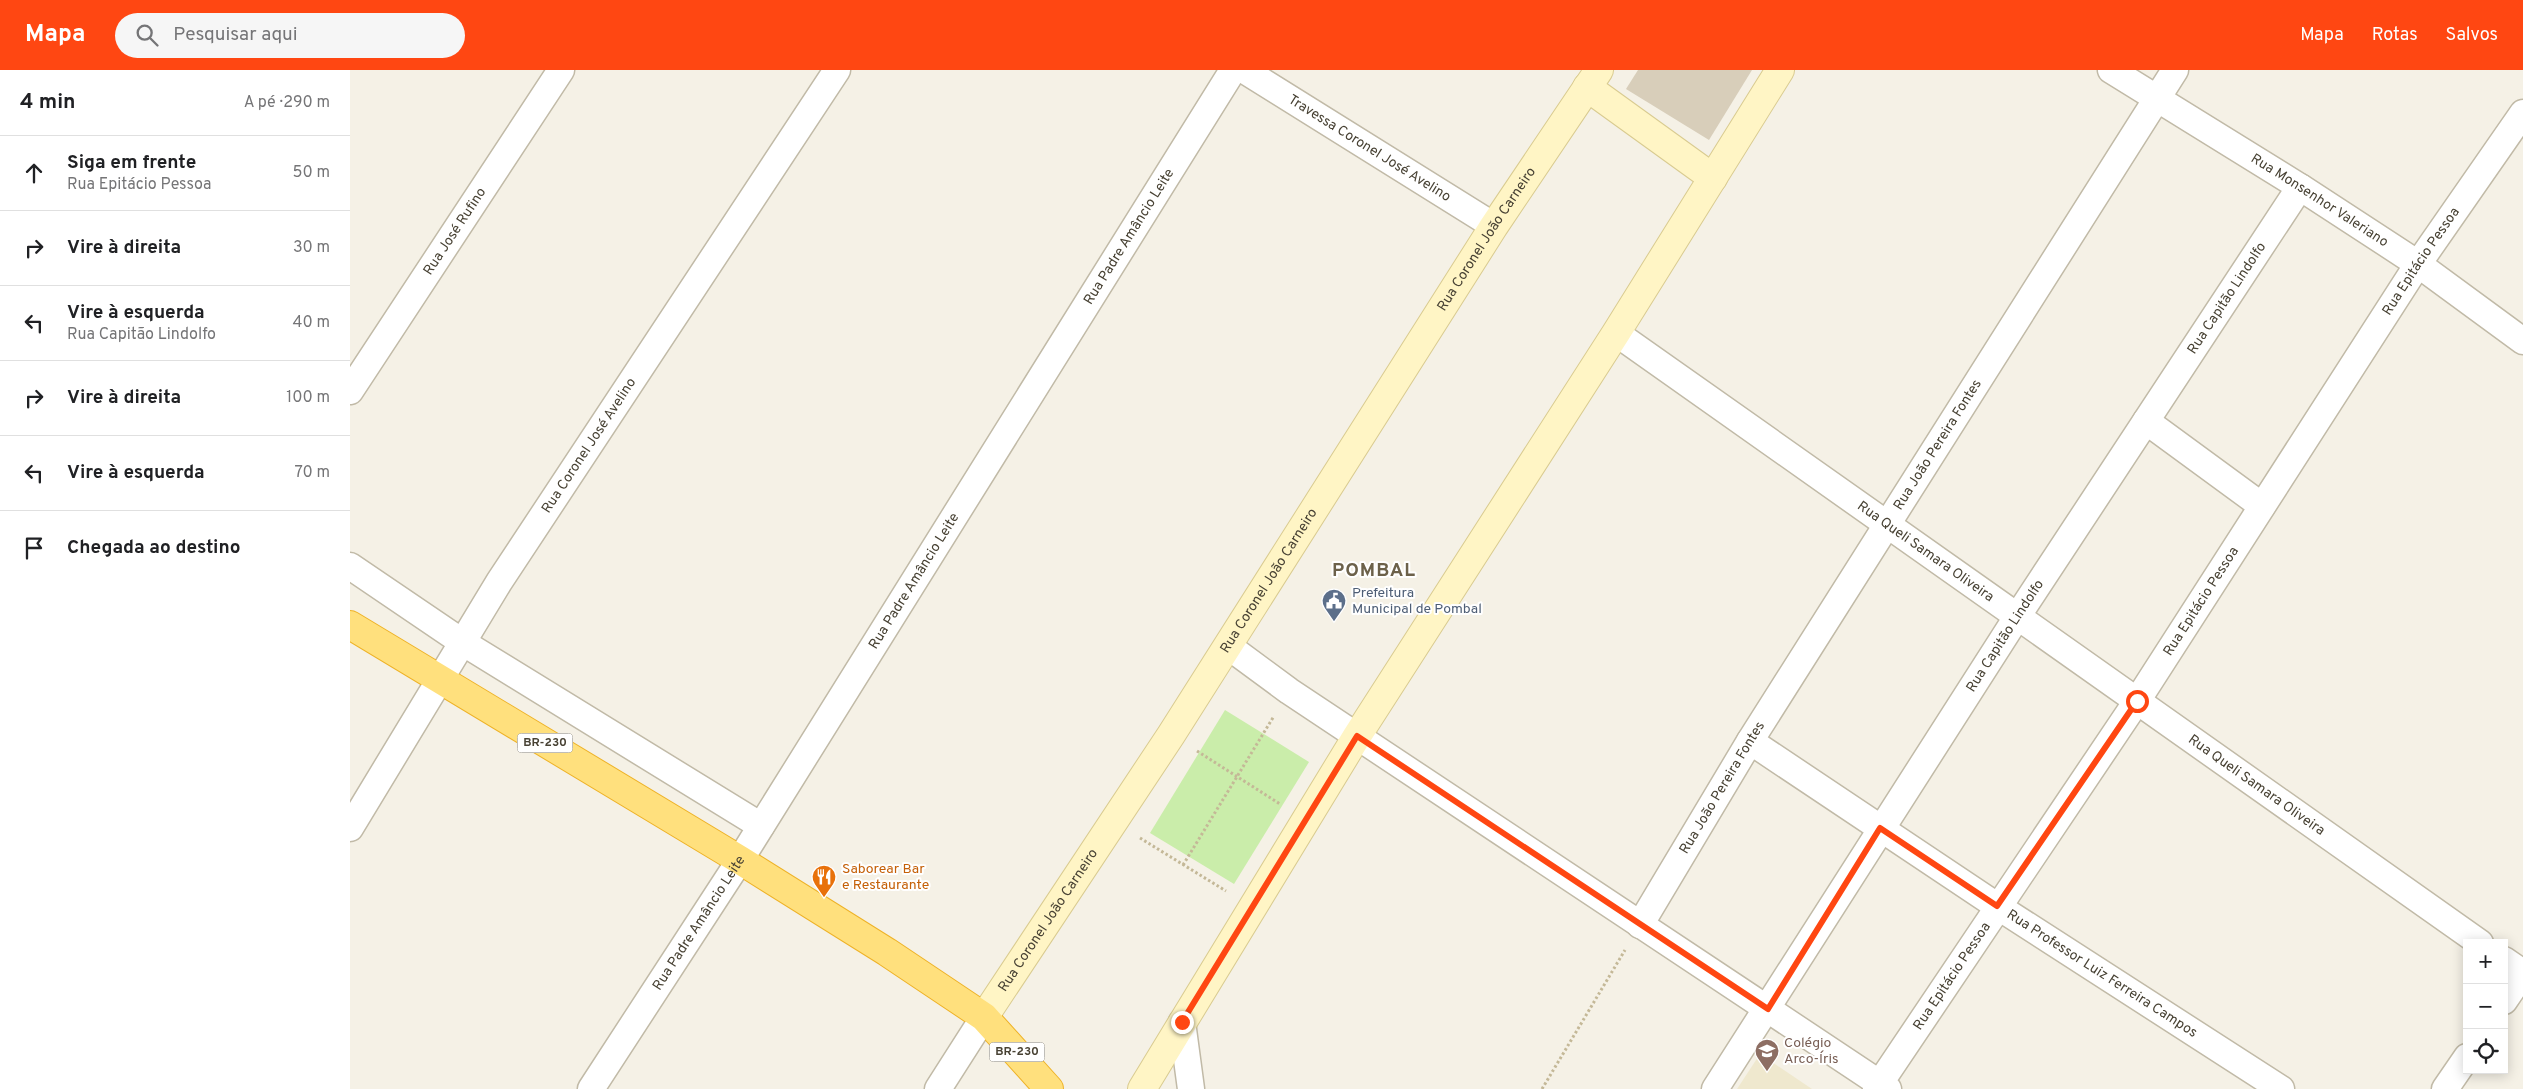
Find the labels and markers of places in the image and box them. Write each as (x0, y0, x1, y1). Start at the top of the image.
place label: Prefeitura Municipal de Pombal (1352, 585, 1482, 618)
public building icon: Prefeitura Municipal de Pombal (1321, 588, 1347, 622)
place label: Saborear Bar e Restaurante (842, 861, 929, 894)
restaurant icon: Saborear Bar e Restaurante (811, 864, 837, 898)
place label: Colégio Arco-Íris (1784, 1035, 1839, 1068)
school or university icon: Colégio Arco-Íris (1754, 1038, 1780, 1072)

